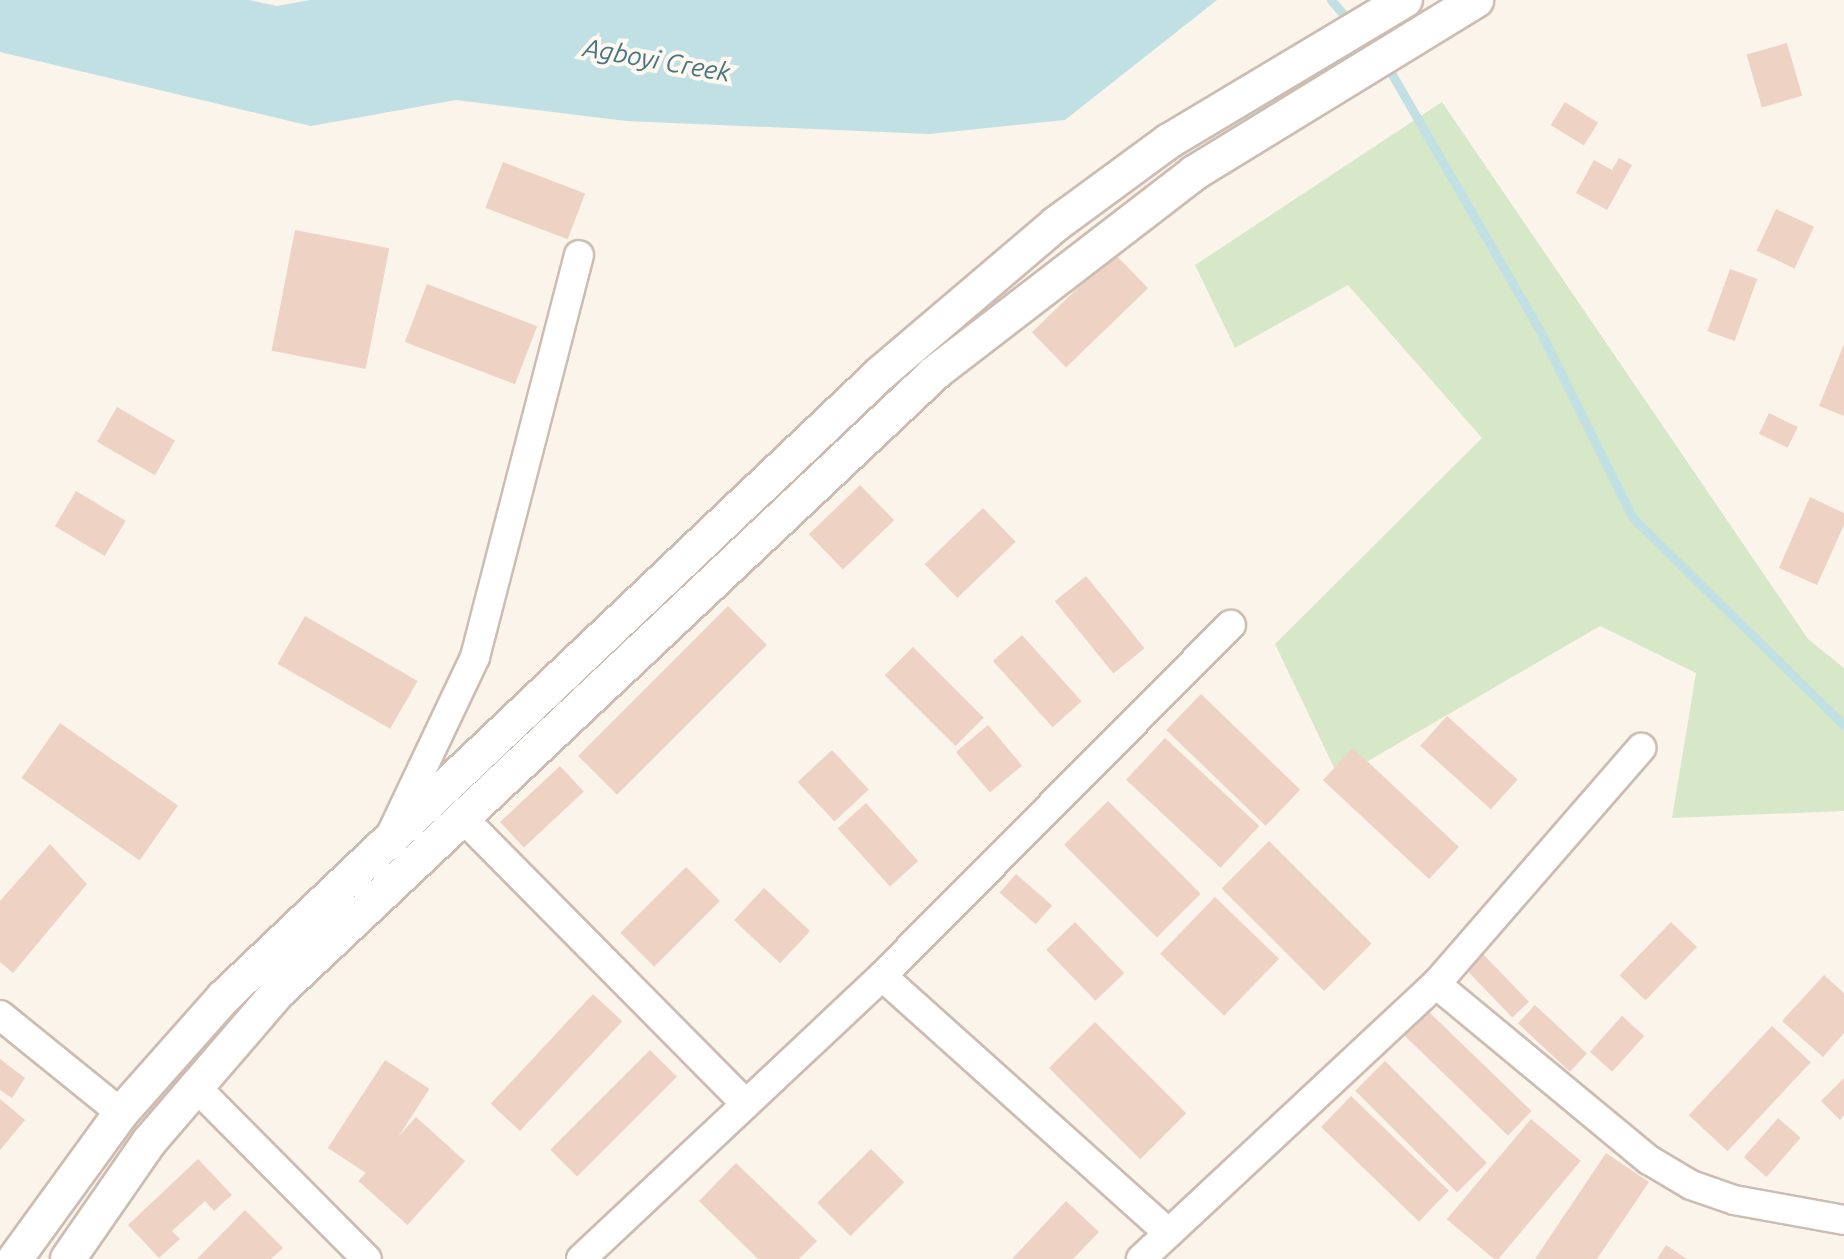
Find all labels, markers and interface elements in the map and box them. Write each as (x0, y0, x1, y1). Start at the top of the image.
water label: Agboyi Creek (581, 32, 733, 88)

